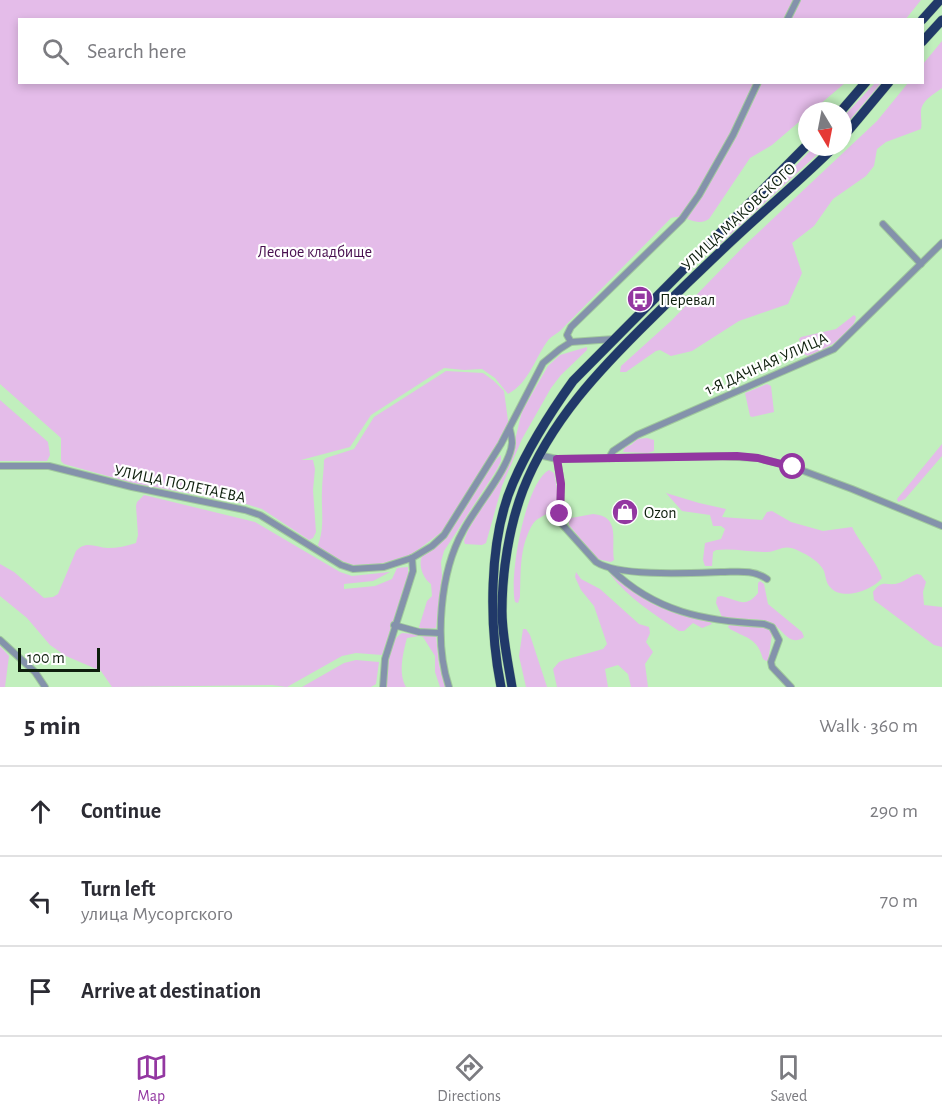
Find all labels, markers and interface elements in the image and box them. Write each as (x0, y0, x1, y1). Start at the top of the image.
search box (18, 18, 924, 84)
icon: search (39, 35, 72, 68)
text: Search here (87, 40, 186, 62)
north arrow (798, 102, 852, 156)
street label: УЛИЦА МАКОВСКОГО (679, 160, 799, 274)
park label: Лесное кладбище (258, 244, 372, 260)
bus stop icon: Перевал (625, 284, 655, 314)
place label: Перевал (660, 292, 715, 308)
street label: 1-Я ДАЧНАЯ УЛИЦА (703, 329, 831, 398)
route start (779, 453, 805, 479)
street label: УЛИЦА ПОЛЕТАЕВА (113, 462, 248, 506)
shop icon: Ozon (610, 497, 640, 527)
route end (546, 500, 572, 526)
place label: Ozon (644, 505, 676, 521)
scale bar (18, 645, 100, 672)
text: 100 m (27, 650, 65, 666)
text: 5 min (24, 713, 81, 739)
text: Walk · 360 m (819, 716, 918, 736)
icon: ahead (24, 795, 57, 828)
text: Continue (81, 800, 161, 822)
text: 290 m (870, 801, 918, 821)
text: Turn left (81, 878, 155, 900)
icon: left (24, 885, 57, 918)
text: 70 m (880, 891, 918, 911)
text: улица Мусоргского (81, 904, 233, 924)
icon: arrive (24, 975, 57, 1008)
text: Arrive at destination (81, 980, 261, 1002)
tab: Map (135, 1051, 168, 1106)
tab: Directions (437, 1051, 501, 1106)
tab: Saved (771, 1051, 807, 1106)

